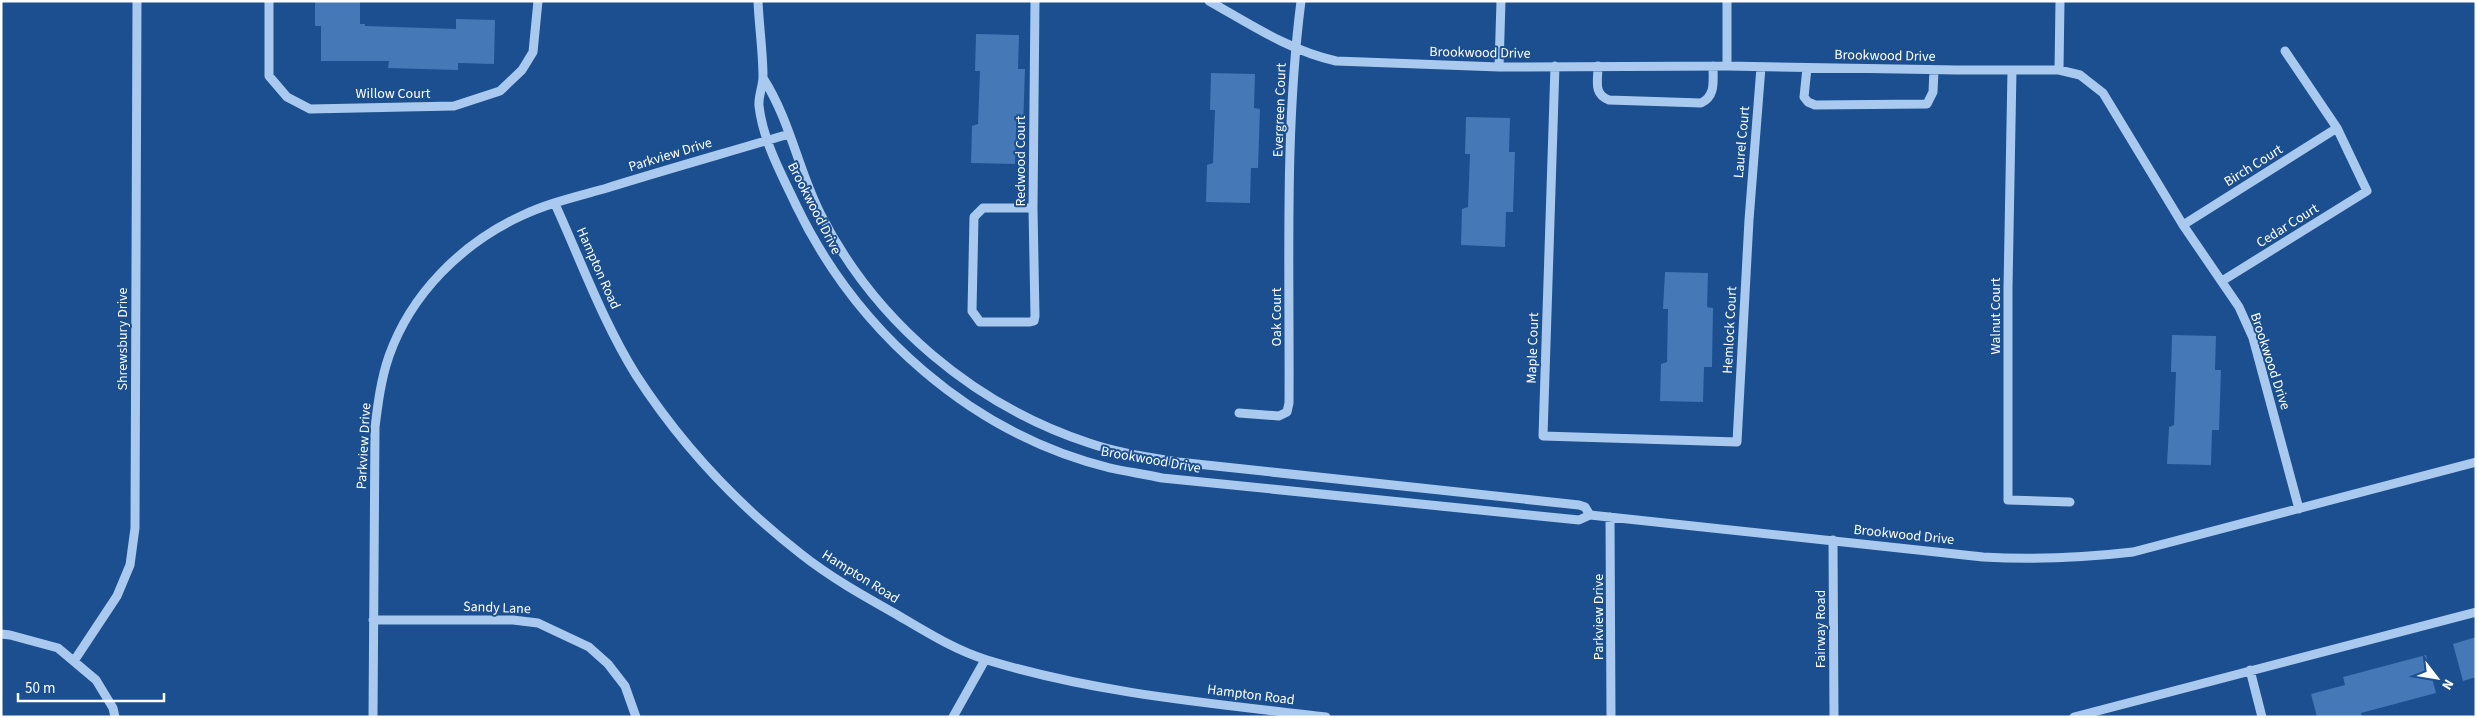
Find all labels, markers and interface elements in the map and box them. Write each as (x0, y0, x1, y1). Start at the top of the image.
street label: Brookwood Drive (1429, 42, 1531, 64)
street label: Brookwood Drive (1834, 45, 1936, 67)
street label: Evergreen Court (1268, 62, 1292, 158)
street label: Willow Court (356, 84, 431, 104)
street label: Laurel Court (1729, 105, 1755, 179)
street label: Redwood Court (1011, 115, 1031, 207)
street label: Parkview Drive (626, 133, 715, 177)
street label: Birch Court (2220, 140, 2287, 192)
street label: Brookwood Drive (782, 159, 846, 258)
street label: Cedar Court (2252, 199, 2323, 253)
street label: Hampton Road (571, 224, 625, 313)
street label: Walnut Court (1986, 277, 2006, 355)
street label: Hemlock Court (1718, 285, 1742, 374)
street label: Shrewsbury Drive (113, 287, 133, 391)
street label: Oak Court (1267, 287, 1287, 346)
street label: Brookwood Drive (2245, 310, 2295, 413)
street label: Maple Court (1522, 312, 1544, 384)
street label: Parkview Drive (352, 402, 376, 490)
street label: Brookwood Drive (1099, 441, 1202, 479)
street label: Brookwood Drive (1853, 520, 1955, 550)
street label: Hampton Road (818, 545, 903, 609)
street label: Parkview Drive (1589, 574, 1609, 660)
street label: Fairway Road (1811, 590, 1831, 668)
street label: Sandy Lane (463, 597, 531, 619)
north arrow (2412, 653, 2462, 703)
scale bar (18, 670, 164, 702)
text: N (2436, 675, 2458, 693)
text: 50 m (25, 678, 55, 699)
street label: Hampton Road (1206, 680, 1296, 710)

